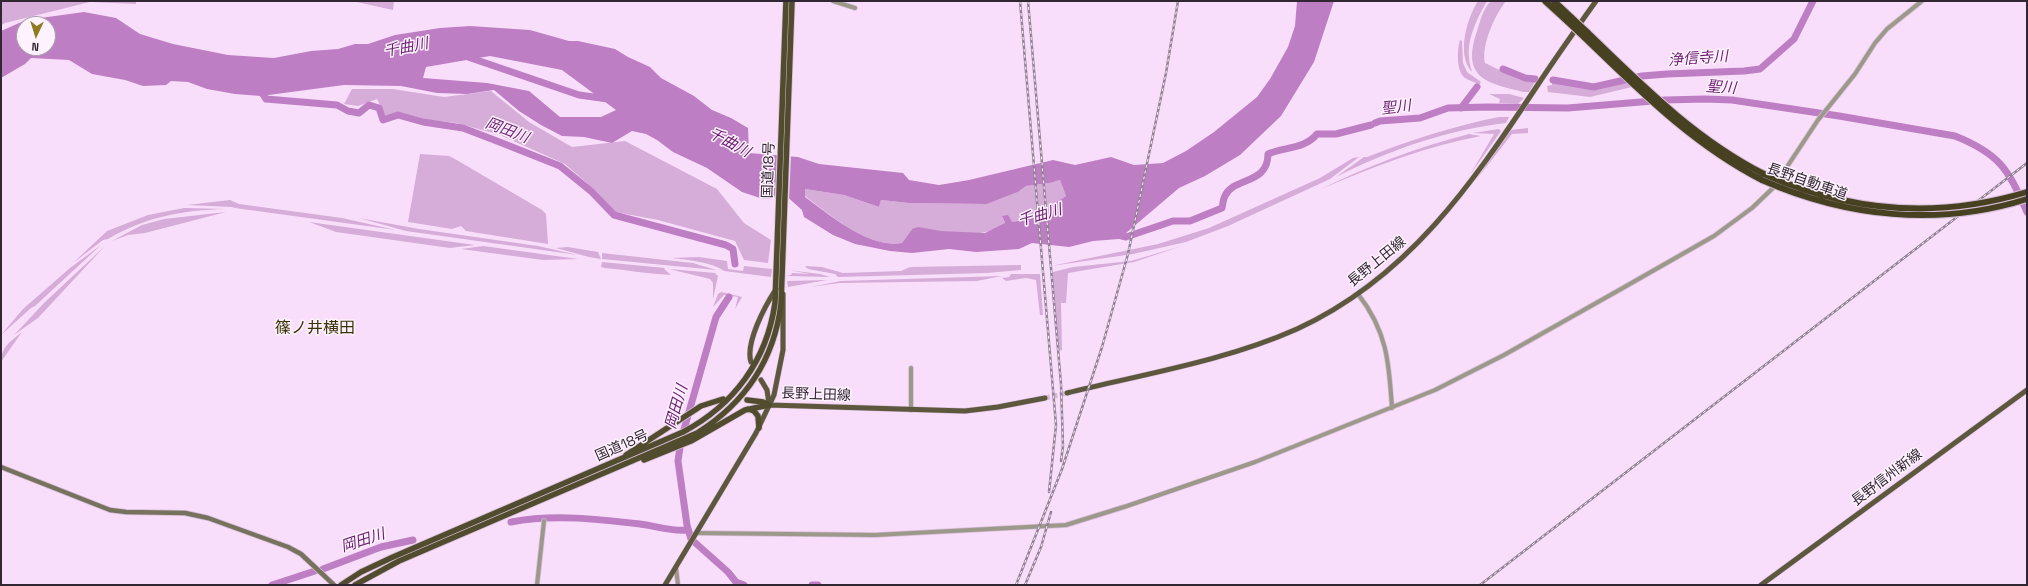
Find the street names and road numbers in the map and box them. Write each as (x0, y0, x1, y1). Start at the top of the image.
street label: 国道18号 (760, 141, 778, 199)
street label: 長野自動車道 (1765, 160, 1849, 204)
street label: 長野上田線 (1345, 233, 1409, 291)
street label: 長野上田線 (781, 385, 851, 405)
street label: 国道18号 (593, 427, 651, 465)
street label: 長野信州新線 (1848, 446, 1926, 510)

